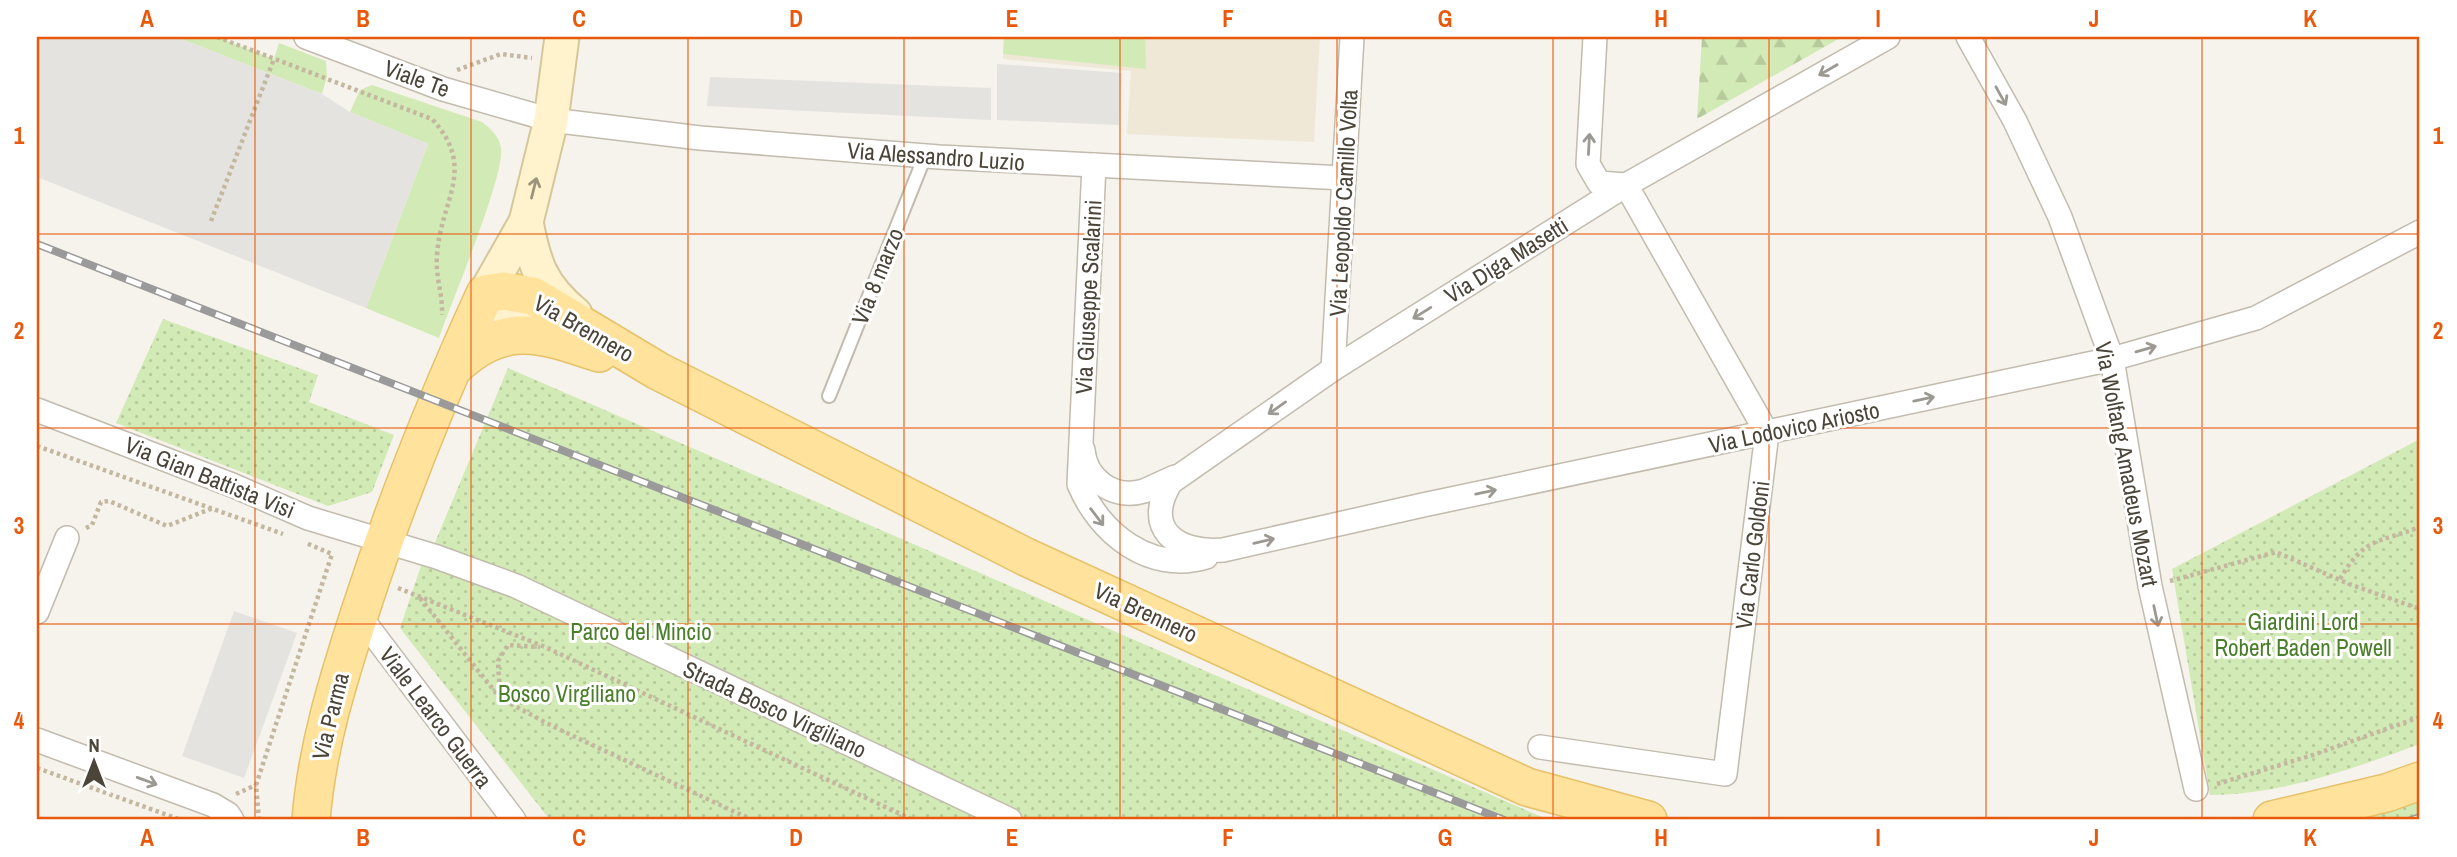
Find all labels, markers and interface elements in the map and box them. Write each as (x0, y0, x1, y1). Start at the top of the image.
text: A (140, 3, 154, 34)
text: B (356, 3, 370, 34)
text: C (572, 3, 586, 34)
text: D (789, 3, 803, 34)
text: E (1006, 3, 1018, 34)
text: F (1222, 3, 1234, 34)
text: G (1438, 3, 1452, 34)
text: H (1654, 3, 1668, 34)
text: I (1875, 3, 1881, 34)
text: J (2089, 3, 2099, 34)
text: K (2303, 3, 2317, 34)
street label: Viale Te (380, 52, 454, 104)
one-way arrow (1819, 63, 1839, 77)
one-way arrow (1995, 86, 2009, 106)
street label: Via Leopoldo Camillo Volta (1322, 88, 1364, 317)
text: 1 (14, 120, 25, 151)
text: 1 (2433, 120, 2444, 151)
one-way arrow (1583, 133, 1596, 156)
street label: Via Alessandro Luzio (846, 134, 1026, 178)
one-way arrow (528, 178, 541, 200)
street label: Via Giuseppe Scalarini (1067, 199, 1109, 395)
street label: Via Diga Masetti (1438, 210, 1574, 310)
street label: Via 8 marzo (844, 223, 910, 329)
street label: Via Brennero (528, 287, 640, 369)
one-way arrow (1413, 306, 1433, 320)
text: 2 (14, 315, 24, 346)
text: 2 (2433, 315, 2443, 346)
street label: Via Wolfang Amadeus Mozart (2088, 339, 2166, 589)
one-way arrow (2135, 342, 2157, 355)
one-way arrow (1912, 392, 1935, 406)
street label: Via Lodovico Ariosto (1706, 394, 1882, 460)
one-way arrow (1268, 401, 1287, 415)
street label: Via Gian Battista Visi (120, 429, 300, 525)
street label: Via Carlo Goldoni (1728, 479, 1776, 631)
one-way arrow (1474, 484, 1497, 498)
one-way arrow (1090, 507, 1105, 526)
text: 3 (14, 510, 24, 541)
text: 3 (2433, 510, 2443, 541)
one-way arrow (1252, 534, 1275, 547)
street label: Via Brennero (1089, 575, 1203, 649)
one-way arrow (2149, 604, 2163, 627)
park label: Giardini Lord Robert Baden Powell (2214, 606, 2392, 663)
park label: Parco del Mincio (570, 616, 712, 647)
street label: Viale Learco Guerra (373, 640, 500, 794)
street label: Strada Bosco Virgiliano (678, 653, 872, 765)
street label: Via Parma (304, 669, 356, 763)
park label: Bosco Virgiliano (498, 678, 636, 709)
text: 4 (14, 705, 25, 736)
text: 4 (2433, 705, 2444, 736)
north arrow (60, 728, 130, 798)
text: N (88, 732, 100, 758)
one-way arrow (135, 775, 157, 788)
text: A (140, 822, 154, 853)
text: B (356, 822, 370, 853)
text: C (572, 822, 586, 853)
text: D (789, 822, 803, 853)
text: E (1006, 822, 1018, 853)
text: F (1222, 822, 1234, 853)
text: G (1438, 822, 1452, 853)
text: H (1654, 822, 1668, 853)
text: I (1875, 822, 1881, 853)
text: J (2089, 822, 2099, 853)
text: K (2303, 822, 2317, 853)

